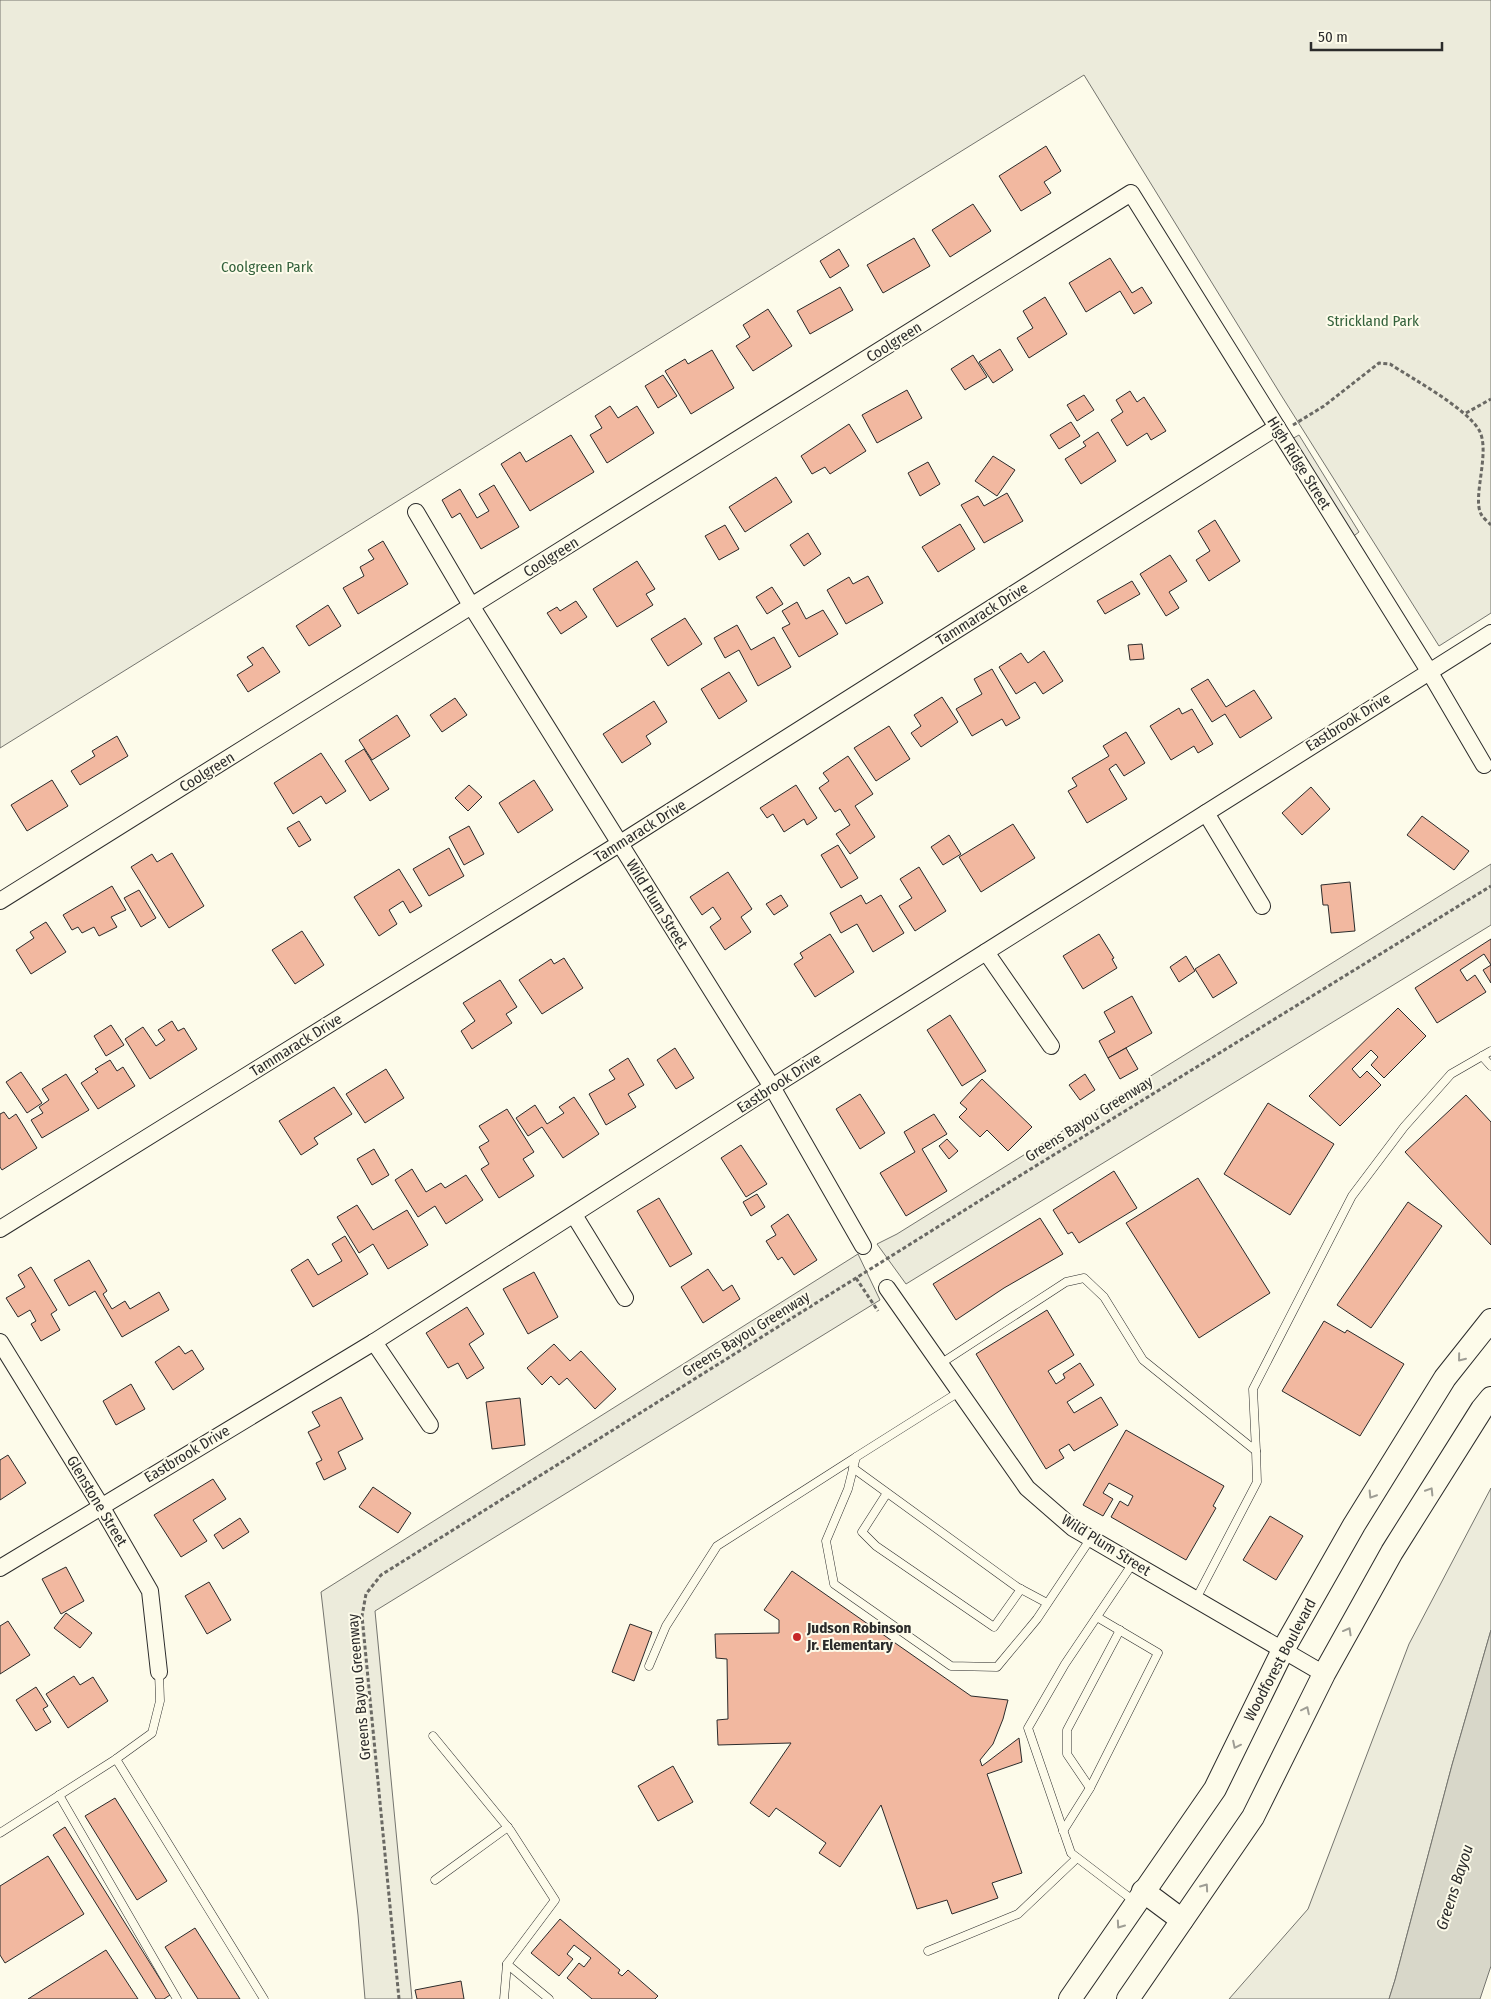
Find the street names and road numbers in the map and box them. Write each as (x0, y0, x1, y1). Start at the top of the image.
street label: Coolgreen (863, 318, 925, 366)
street label: High Ridge Street (1263, 413, 1335, 513)
street label: Coolgreen (520, 533, 582, 581)
street label: Tammarack Drive (933, 579, 1031, 649)
street label: Eastbrook Drive (1302, 689, 1394, 755)
street label: Coolgreen (176, 748, 238, 796)
street label: Tammarack Drive (591, 796, 689, 866)
street label: Wild Plum Street (622, 856, 692, 952)
street label: Tammarack Drive (247, 1010, 345, 1080)
street label: Eastbrook Drive (734, 1049, 824, 1117)
street label: Greens Bayou Greenway (1022, 1072, 1156, 1166)
street label: Greens Bayou Greenway (679, 1287, 813, 1381)
street label: Eastbrook Drive (141, 1421, 233, 1487)
street label: Glenstone Street (63, 1452, 131, 1550)
street label: Wild Plum Street (1058, 1510, 1154, 1580)
street label: Woodforest Boulevard (1240, 1596, 1320, 1724)
street label: Greens Bayou Greenway (344, 1613, 374, 1761)

